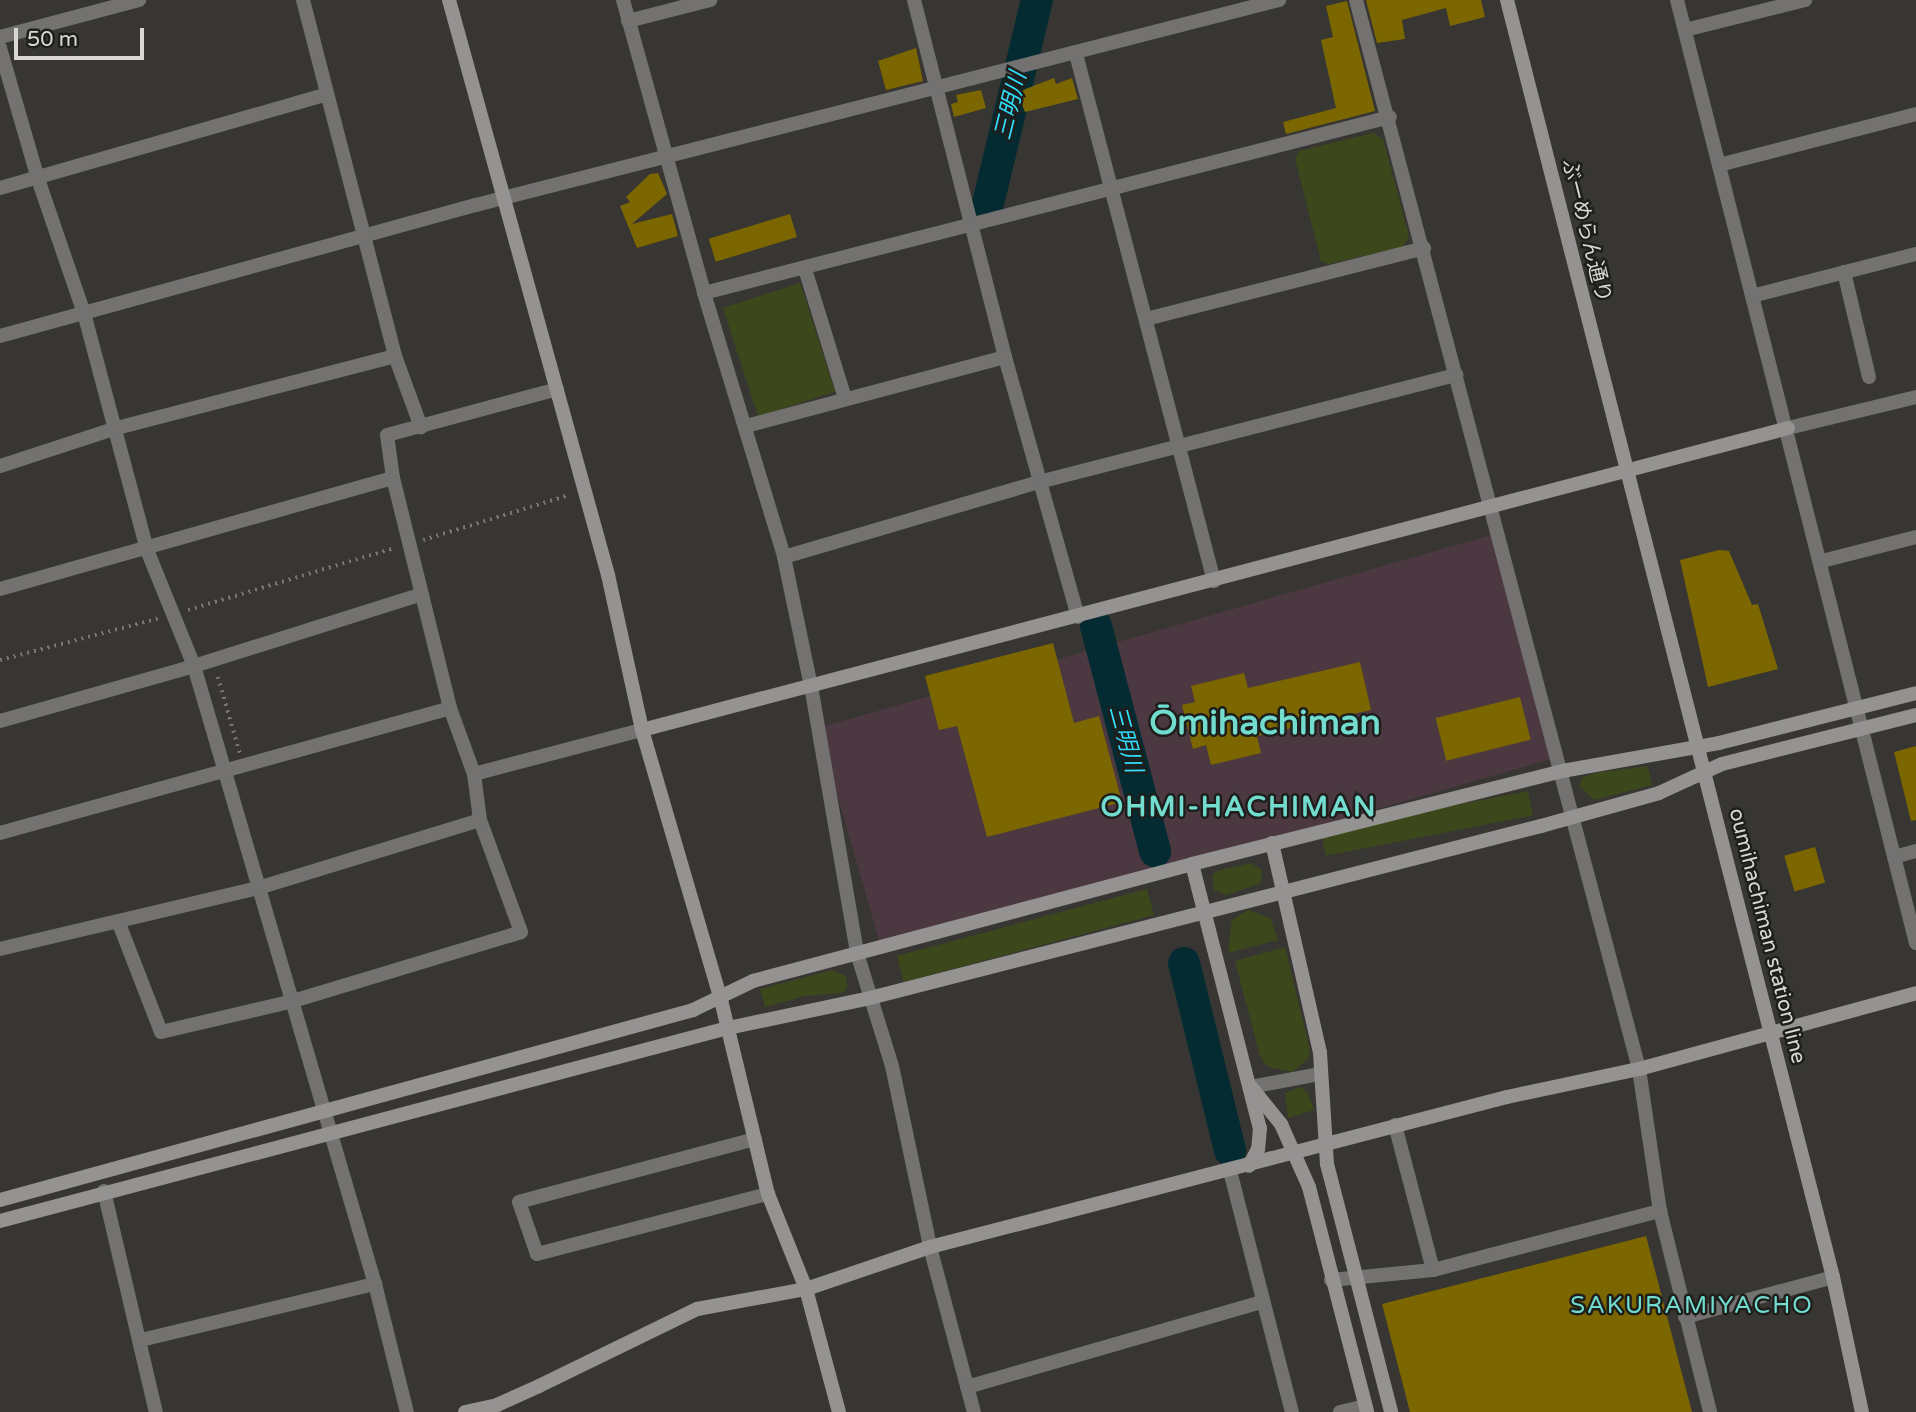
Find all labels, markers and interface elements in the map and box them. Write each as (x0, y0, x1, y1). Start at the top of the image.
scale bar (18, 14, 147, 58)
text: 50 m (27, 27, 78, 52)
water label: 三明川 (989, 69, 1033, 143)
street label: ぶーめらん通り (1556, 157, 1616, 305)
water label: 三明川 (1103, 702, 1147, 776)
district label: Ōmihachiman (1149, 702, 1381, 744)
district label: OHMI-HACHIMAN (1102, 790, 1376, 824)
street label: oumihachiman station line (1723, 806, 1811, 1066)
district label: SAKURAMIYACHO (1572, 1292, 1812, 1320)

